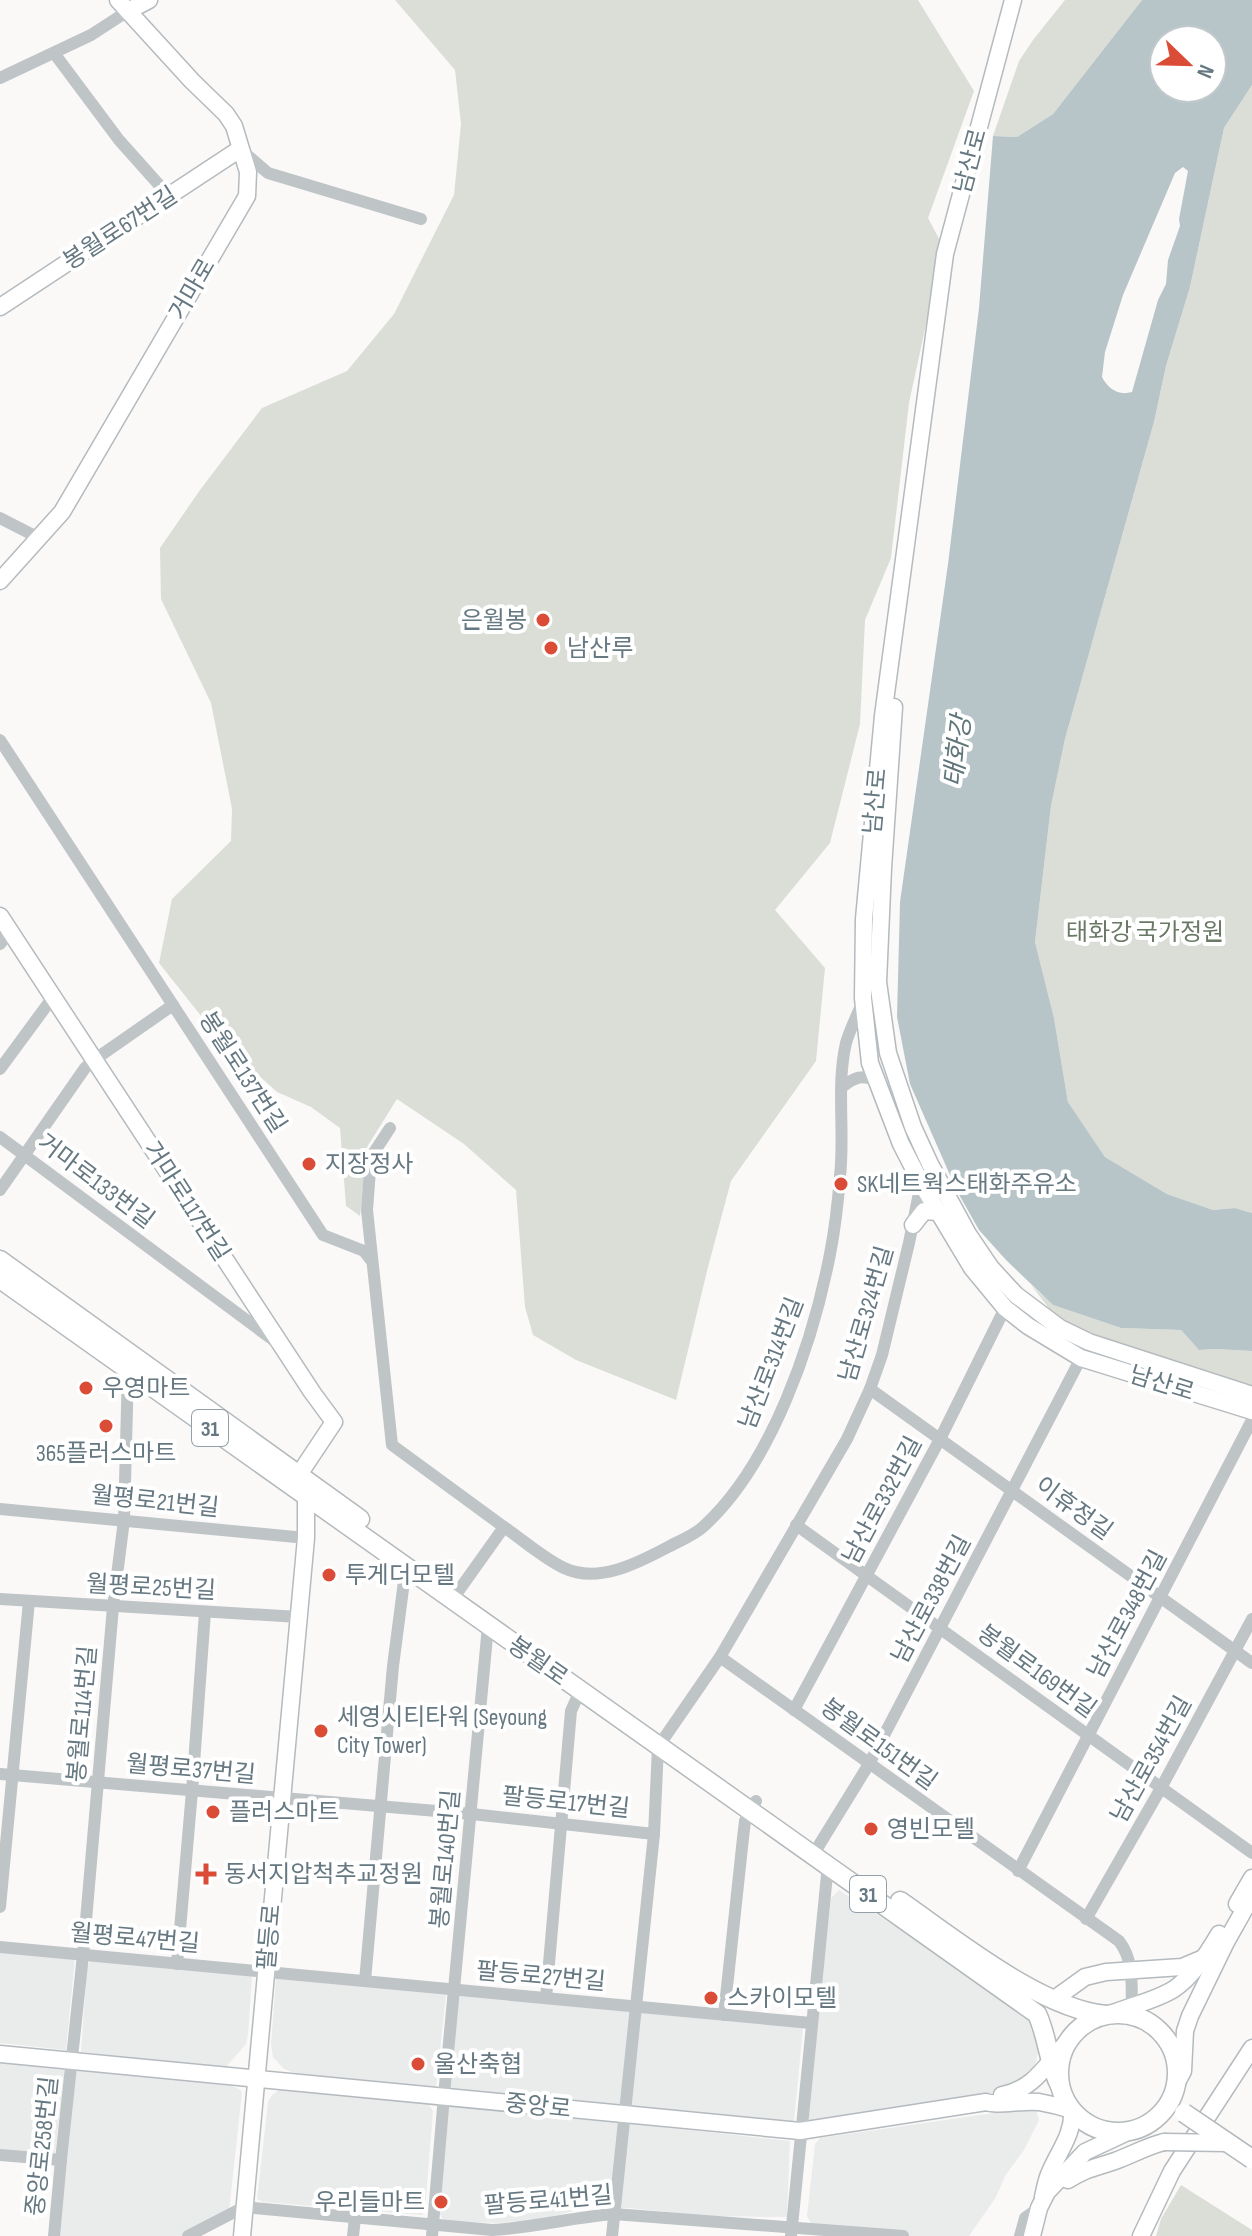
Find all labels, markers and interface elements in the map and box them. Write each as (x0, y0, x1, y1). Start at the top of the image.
north arrow (1148, 24, 1228, 104)
text: N (1190, 61, 1220, 82)
street label: 남산로 (948, 125, 993, 197)
street label: 봉월로67번길 (58, 181, 183, 276)
street label: 거마로 (163, 253, 222, 325)
place label: 은월봉 (461, 606, 527, 635)
marker: 은월봉 (534, 611, 552, 629)
place label: 남산루 (567, 634, 633, 663)
marker: 남산루 (542, 639, 560, 657)
water label: 태화강 (939, 711, 979, 789)
street label: 남산로 (858, 767, 893, 835)
park label: 태화강 국가정원 (1066, 918, 1224, 947)
street label: 봉월로137번길 (193, 1006, 292, 1138)
street label: 거마로133번길 (31, 1128, 160, 1235)
street label: 거마로117번길 (137, 1136, 236, 1267)
place label: 지장정사 (325, 1150, 413, 1179)
marker: 지장정사 (300, 1155, 318, 1173)
place label: SK네트웍스태화주유소 (857, 1170, 1077, 1199)
marker: SK네트웍스태화주유소 (832, 1175, 850, 1193)
street label: 남산로324번길 (833, 1243, 900, 1386)
street label: 남산로314번길 (733, 1293, 810, 1433)
street label: 남산로 (1126, 1360, 1198, 1407)
place label: 우영마트 (102, 1374, 190, 1403)
marker: 우영마트 (77, 1379, 95, 1397)
road number: 31 (192, 1410, 228, 1446)
marker: 365플러스마트 (97, 1417, 115, 1435)
street label: 남산로332번길 (837, 1431, 928, 1569)
place label: 365플러스마트 (36, 1439, 176, 1468)
street label: 이휴정길 (1029, 1471, 1118, 1546)
street label: 월평로21번길 (89, 1480, 220, 1523)
street label: 남산로338번길 (886, 1530, 977, 1668)
street label: 남산로348번길 (1082, 1545, 1173, 1683)
place label: 투게더모텔 (345, 1561, 455, 1590)
marker: 투게더모텔 (320, 1566, 338, 1584)
street label: 월평로25번길 (85, 1570, 217, 1605)
street label: 봉월로169번길 (972, 1619, 1102, 1724)
street label: 봉월로 (502, 1631, 573, 1692)
street label: 봉월로114번길 (62, 1644, 103, 1784)
street label: 남산로354번길 (1105, 1691, 1198, 1828)
street label: 봉월로151번길 (815, 1692, 943, 1796)
place label: 세영시티타워 (Seyoung City Tower) (337, 1703, 547, 1760)
marker: 세영시티타워 (Seyoung City Tower) (312, 1722, 330, 1740)
street label: 월평로37번길 (125, 1749, 257, 1790)
street label: 팔등로17번길 (501, 1781, 631, 1824)
street label: 봉월로140번길 (425, 1788, 466, 1930)
place label: 플러스마트 (229, 1798, 339, 1827)
marker: 플러스마트 (204, 1803, 222, 1821)
place label: 영빈모텔 (887, 1815, 975, 1844)
marker: 영빈모텔 (862, 1820, 880, 1838)
place label: 동서지압척추교정원 (224, 1860, 423, 1889)
marker: 동서지압척추교정원 (195, 1863, 217, 1885)
road number: 31 (850, 1876, 886, 1912)
street label: 팔등로 (252, 1903, 287, 1971)
street label: 월평로47번길 (69, 1918, 201, 1959)
street label: 팔등로27번길 (475, 1956, 607, 1997)
place label: 스카이모텔 (727, 1984, 837, 2013)
marker: 스카이모텔 (702, 1989, 720, 2007)
place label: 울산축협 (434, 2050, 522, 2079)
marker: 울산축협 (409, 2055, 427, 2073)
street label: 중앙로258번길 (21, 2075, 64, 2217)
street label: 중앙로 (503, 2089, 572, 2124)
street label: 팔등로41번길 (483, 2180, 614, 2221)
place label: 우리들마트 (315, 2188, 425, 2217)
marker: 우리들마트 (432, 2193, 450, 2211)

